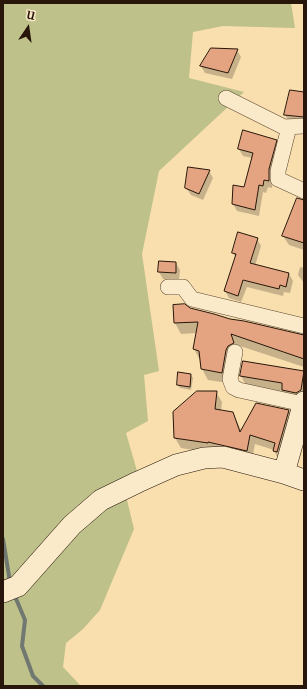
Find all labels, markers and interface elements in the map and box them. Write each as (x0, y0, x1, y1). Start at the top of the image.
north arrow (8, 8, 48, 48)
text: U (25, 9, 36, 23)

